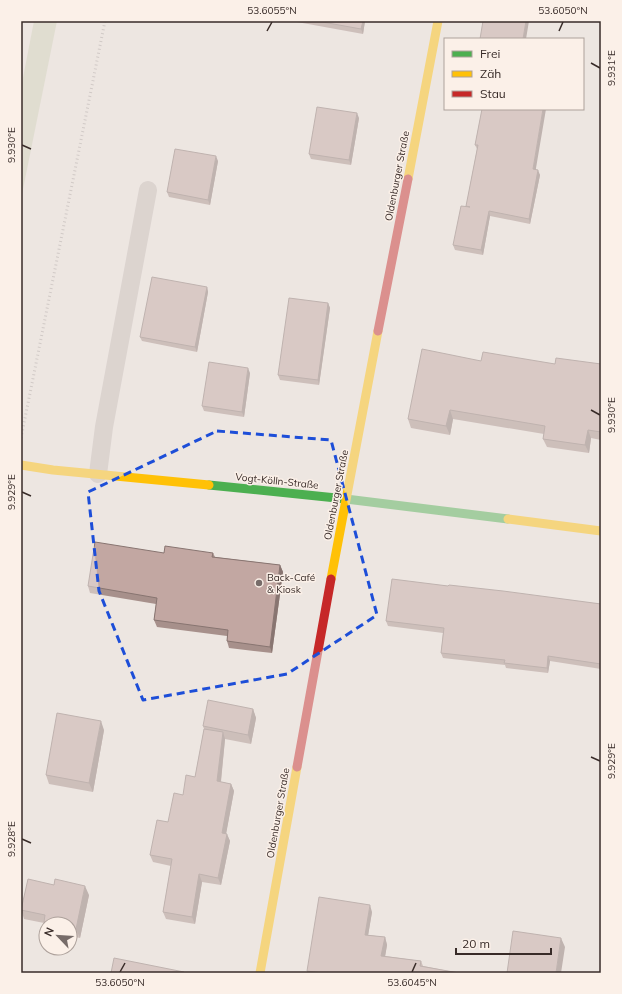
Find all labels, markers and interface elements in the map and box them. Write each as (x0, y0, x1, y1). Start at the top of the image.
text: 53.6055°N (247, 4, 297, 17)
text: 53.6050°N (538, 4, 588, 17)
legend (444, 38, 584, 110)
text: Frei (480, 46, 500, 61)
text: 9.931°E (605, 50, 618, 86)
text: Zäh (480, 66, 501, 81)
text: Stau (480, 86, 506, 101)
text: 9.930°E (5, 127, 18, 163)
street label: Oldenburger Straße (382, 130, 412, 222)
text: 9.930°E (605, 397, 618, 433)
street label: Oldenburger Straße (321, 449, 351, 541)
street label: Vogt-Kölln-Straße (235, 470, 319, 492)
text: 9.929°E (5, 474, 18, 510)
place label: Back-Café & Kiosk (267, 571, 315, 596)
marker: Back-Café & Kiosk (254, 578, 264, 588)
text: 9.929°E (605, 743, 618, 779)
street label: Oldenburger Straße (264, 767, 292, 859)
text: 9.928°E (5, 821, 18, 857)
north arrow (38, 916, 78, 956)
text: N (41, 925, 57, 938)
scale bar (456, 930, 551, 956)
text: 20 m (462, 936, 490, 951)
text: 53.6050°N (95, 976, 145, 989)
text: 53.6045°N (387, 976, 437, 989)

